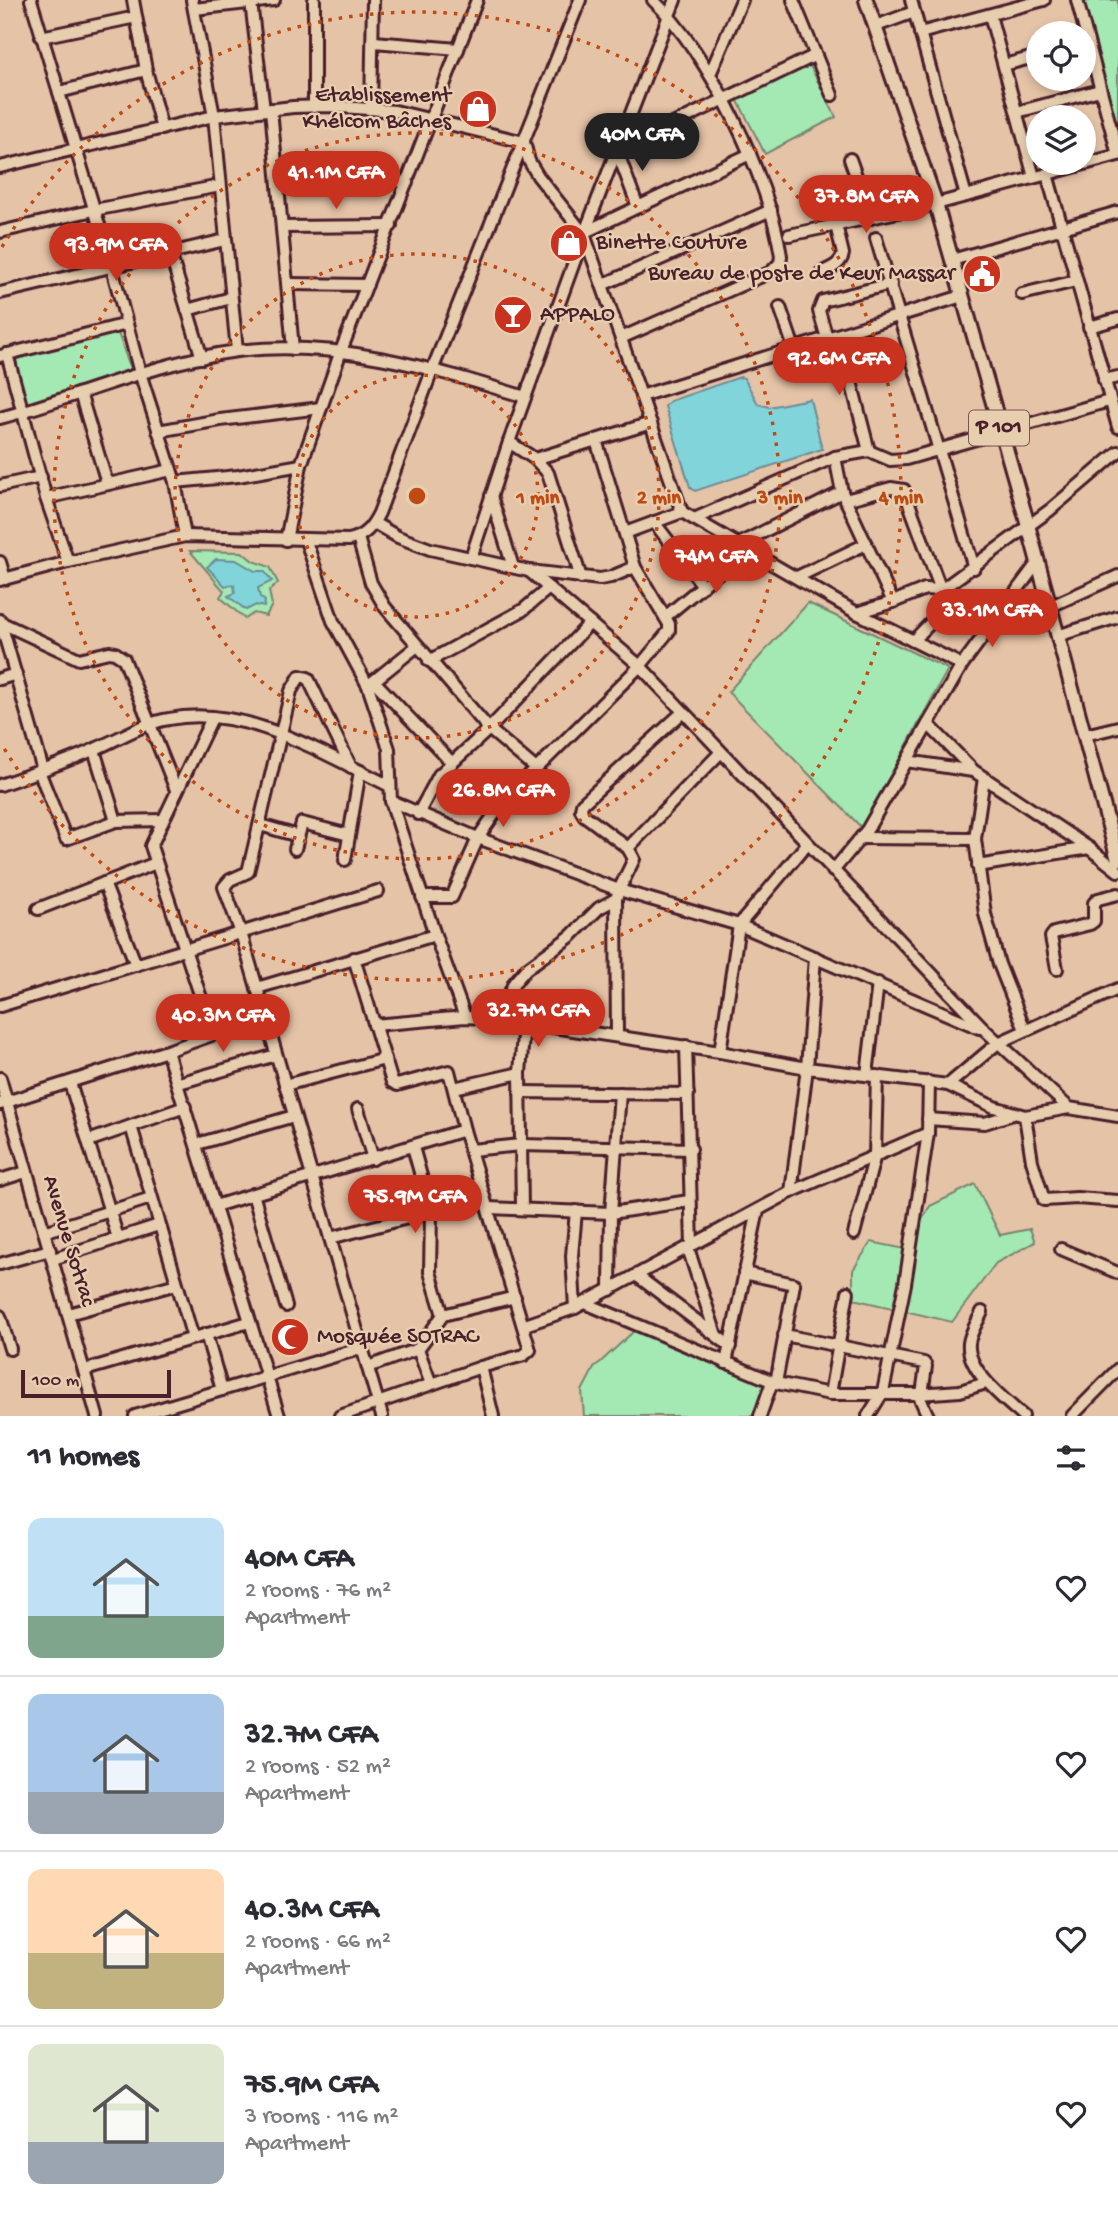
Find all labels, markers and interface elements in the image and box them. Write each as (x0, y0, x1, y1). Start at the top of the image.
map controls (1026, 21, 1096, 175)
button: locate (1026, 21, 1096, 91)
place label: Etablissement Khélcom Bâches (302, 83, 453, 136)
shop icon: Etablissement Khélcom Bâches (457, 88, 499, 130)
button: layers (1026, 105, 1096, 175)
pin: 40M CFA (577, 114, 707, 173)
text: 40M CFA (600, 122, 684, 149)
pin: 41.1M CFA (256, 152, 416, 211)
text: 41.1M CFA (288, 160, 384, 187)
pin: 37.8M CFA (786, 176, 946, 235)
text: 37.8M CFA (815, 184, 917, 211)
shop icon: Binette Couture (548, 222, 590, 264)
pin: 93.9M CFA (36, 224, 196, 283)
place label: Binette Couture (595, 230, 748, 257)
text: 93.9M CFA (65, 232, 167, 259)
public building icon: Bureau de poste de Keur Massar (961, 253, 1003, 295)
place label: Bureau de poste de Keur Massar (647, 261, 957, 288)
bar icon: APPALO (492, 294, 534, 336)
place label: APPALO (540, 302, 615, 329)
pin: 92.6M CFA (759, 338, 919, 397)
text: 92.6M CFA (789, 346, 889, 373)
road number: P 101 (969, 410, 1029, 446)
centre of rings (405, 484, 429, 508)
text: 1 min (516, 487, 560, 512)
text: 2 min (637, 487, 682, 512)
text: 3 min (756, 487, 804, 512)
text: 4 min (878, 487, 924, 512)
pin: 74M CFA (651, 536, 781, 595)
text: 74M CFA (675, 544, 757, 571)
pin: 33.1M CFA (912, 590, 1072, 649)
text: 33.1M CFA (942, 598, 1042, 625)
pin: 26.8M CFA (423, 770, 583, 829)
text: 26.8M CFA (452, 778, 554, 805)
pin: 32.7M CFA (458, 990, 618, 1049)
pin: 40.3M CFA (143, 995, 303, 1054)
text: 32.7M CFA (487, 998, 589, 1025)
text: 40.3M CFA (172, 1003, 274, 1030)
street label: Avenue Sotrac (35, 1172, 101, 1311)
pin: 75.9M CFA (335, 1176, 495, 1235)
text: 75.9M CFA (364, 1184, 466, 1211)
mosque icon: Mosquée SOTRAC (269, 1316, 311, 1358)
place label: Mosquée SOTRAC (317, 1324, 480, 1351)
scale bar (21, 1367, 172, 1399)
text: 100 m (32, 1370, 79, 1393)
icon: filters (1052, 1439, 1090, 1477)
text: 11 homes (28, 1441, 139, 1476)
text: 40M CFA (245, 1543, 353, 1578)
icon: home (84, 1546, 168, 1630)
icon: heart (1052, 1569, 1090, 1607)
text: 2 rooms · 76 m² (245, 1578, 391, 1605)
text: Apartment (245, 1605, 349, 1632)
text: 32.7M CFA (245, 1719, 378, 1754)
icon: home (84, 1722, 168, 1806)
icon: heart (1052, 1745, 1090, 1783)
text: 2 rooms · 52 m² (245, 1754, 391, 1781)
text: Apartment (245, 1781, 349, 1808)
text: 40.3M CFA (245, 1894, 378, 1929)
icon: home (84, 1897, 168, 1981)
icon: heart (1052, 1920, 1090, 1958)
text: 2 rooms · 66 m² (245, 1929, 391, 1956)
text: Apartment (245, 1956, 349, 1983)
text: 75.9M CFA (245, 2069, 378, 2104)
icon: home (84, 2072, 168, 2156)
icon: heart (1052, 2095, 1090, 2133)
text: 3 rooms · 116 m² (245, 2104, 398, 2131)
text: Apartment (245, 2131, 349, 2158)

